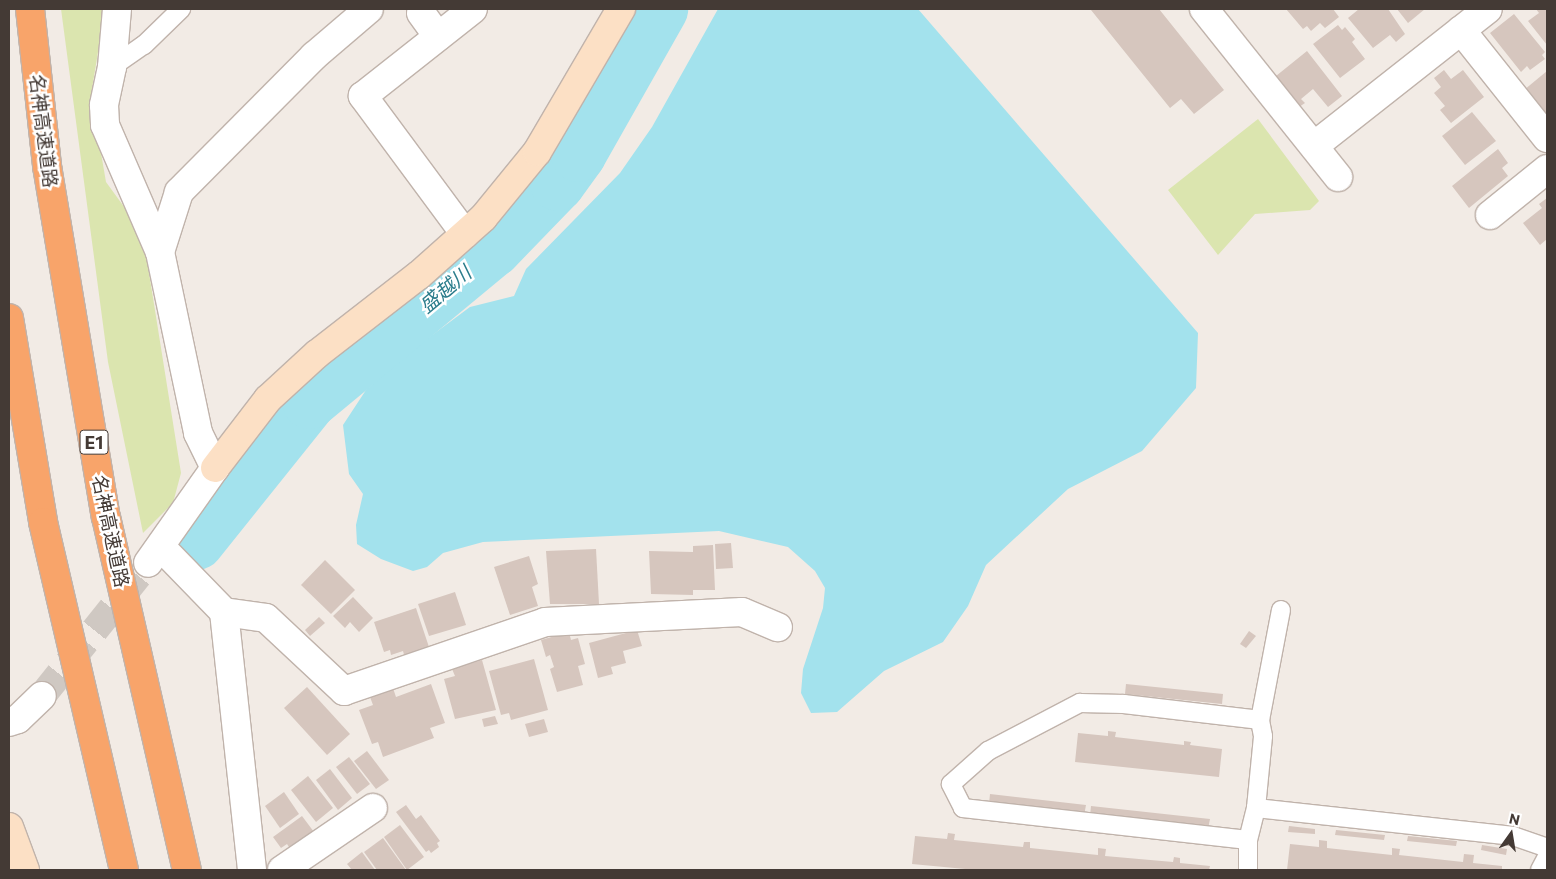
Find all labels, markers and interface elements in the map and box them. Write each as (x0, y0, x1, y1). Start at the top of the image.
street label: 名神高速道路 (26, 73, 62, 189)
water label: 盛越川 (414, 261, 476, 317)
road number: E1 (79, 427, 109, 458)
street label: 名神高速道路 (88, 473, 134, 589)
north arrow (1486, 809, 1536, 859)
text: N (1507, 809, 1522, 828)

